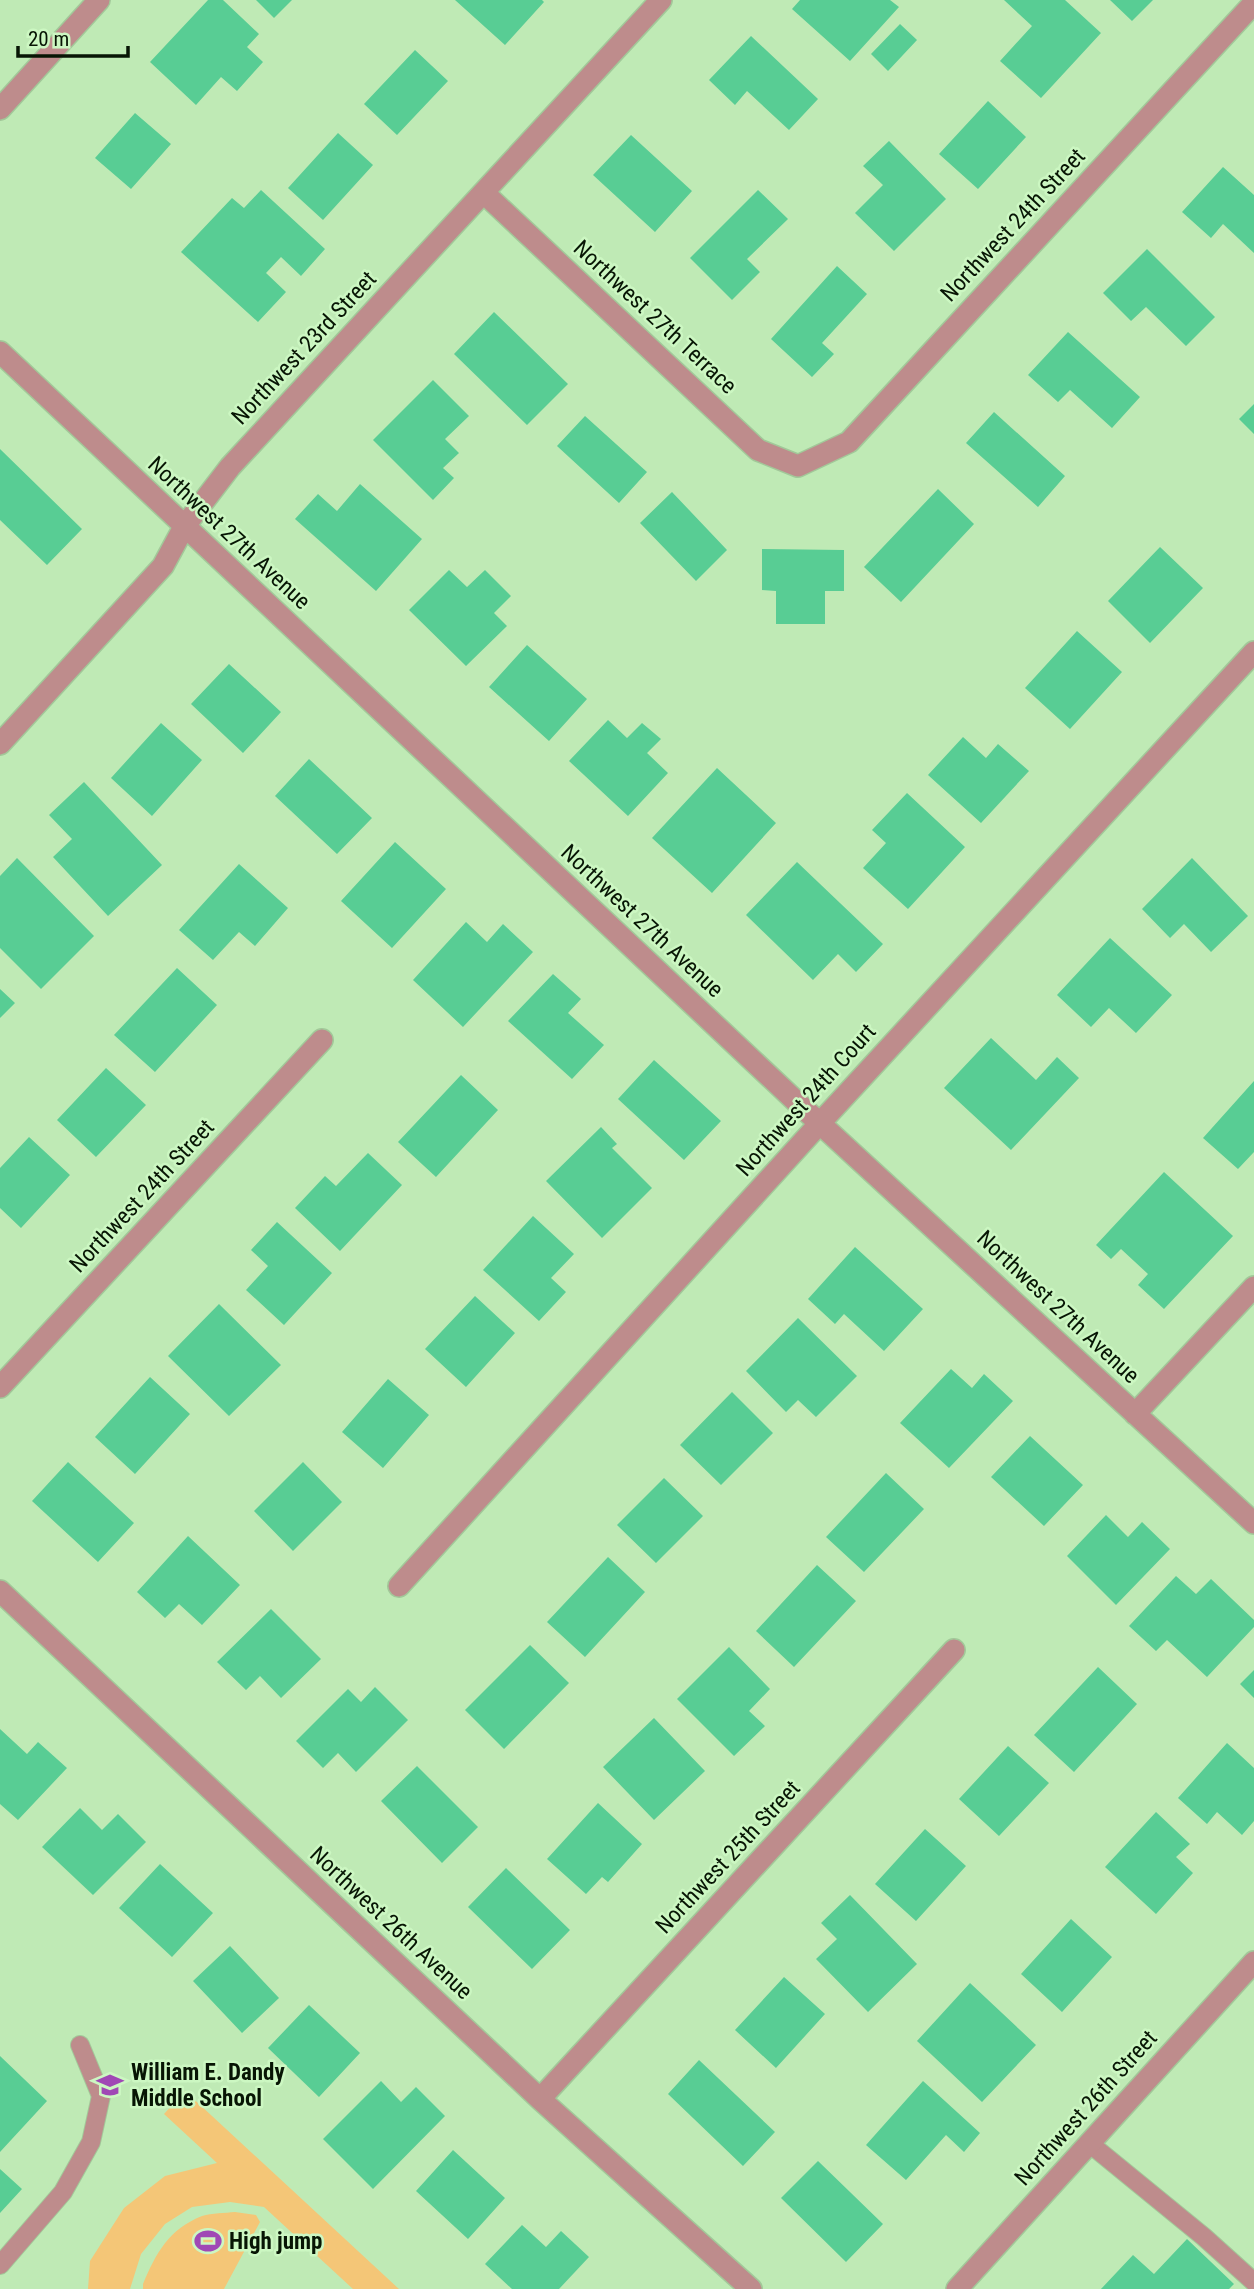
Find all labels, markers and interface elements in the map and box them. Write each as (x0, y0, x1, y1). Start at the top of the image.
scale bar (18, 14, 128, 58)
text: 20 m (28, 27, 69, 51)
street label: Northwest 24th Street (935, 143, 1091, 307)
street label: Northwest 27th Terrace (568, 235, 742, 399)
street label: Northwest 23rd Street (226, 266, 382, 430)
street label: Northwest 27th Avenue (142, 451, 316, 615)
street label: Northwest 27th Avenue (555, 839, 729, 1003)
street label: Northwest 24th Court (731, 1018, 881, 1182)
street label: Northwest 24th Street (64, 1114, 220, 1278)
street label: Northwest 27th Avenue (971, 1225, 1145, 1389)
street label: Northwest 25th Street (650, 1775, 806, 1939)
street label: Northwest 26th Avenue (304, 1841, 478, 2005)
street label: Northwest 26th Street (1009, 2025, 1163, 2191)
place label: William E. Dandy Middle School (131, 2059, 285, 2112)
school or university icon: William E. Dandy Middle School (95, 2070, 125, 2100)
sports icon: High jump (193, 2226, 223, 2256)
place label: High jump (229, 2228, 323, 2255)

